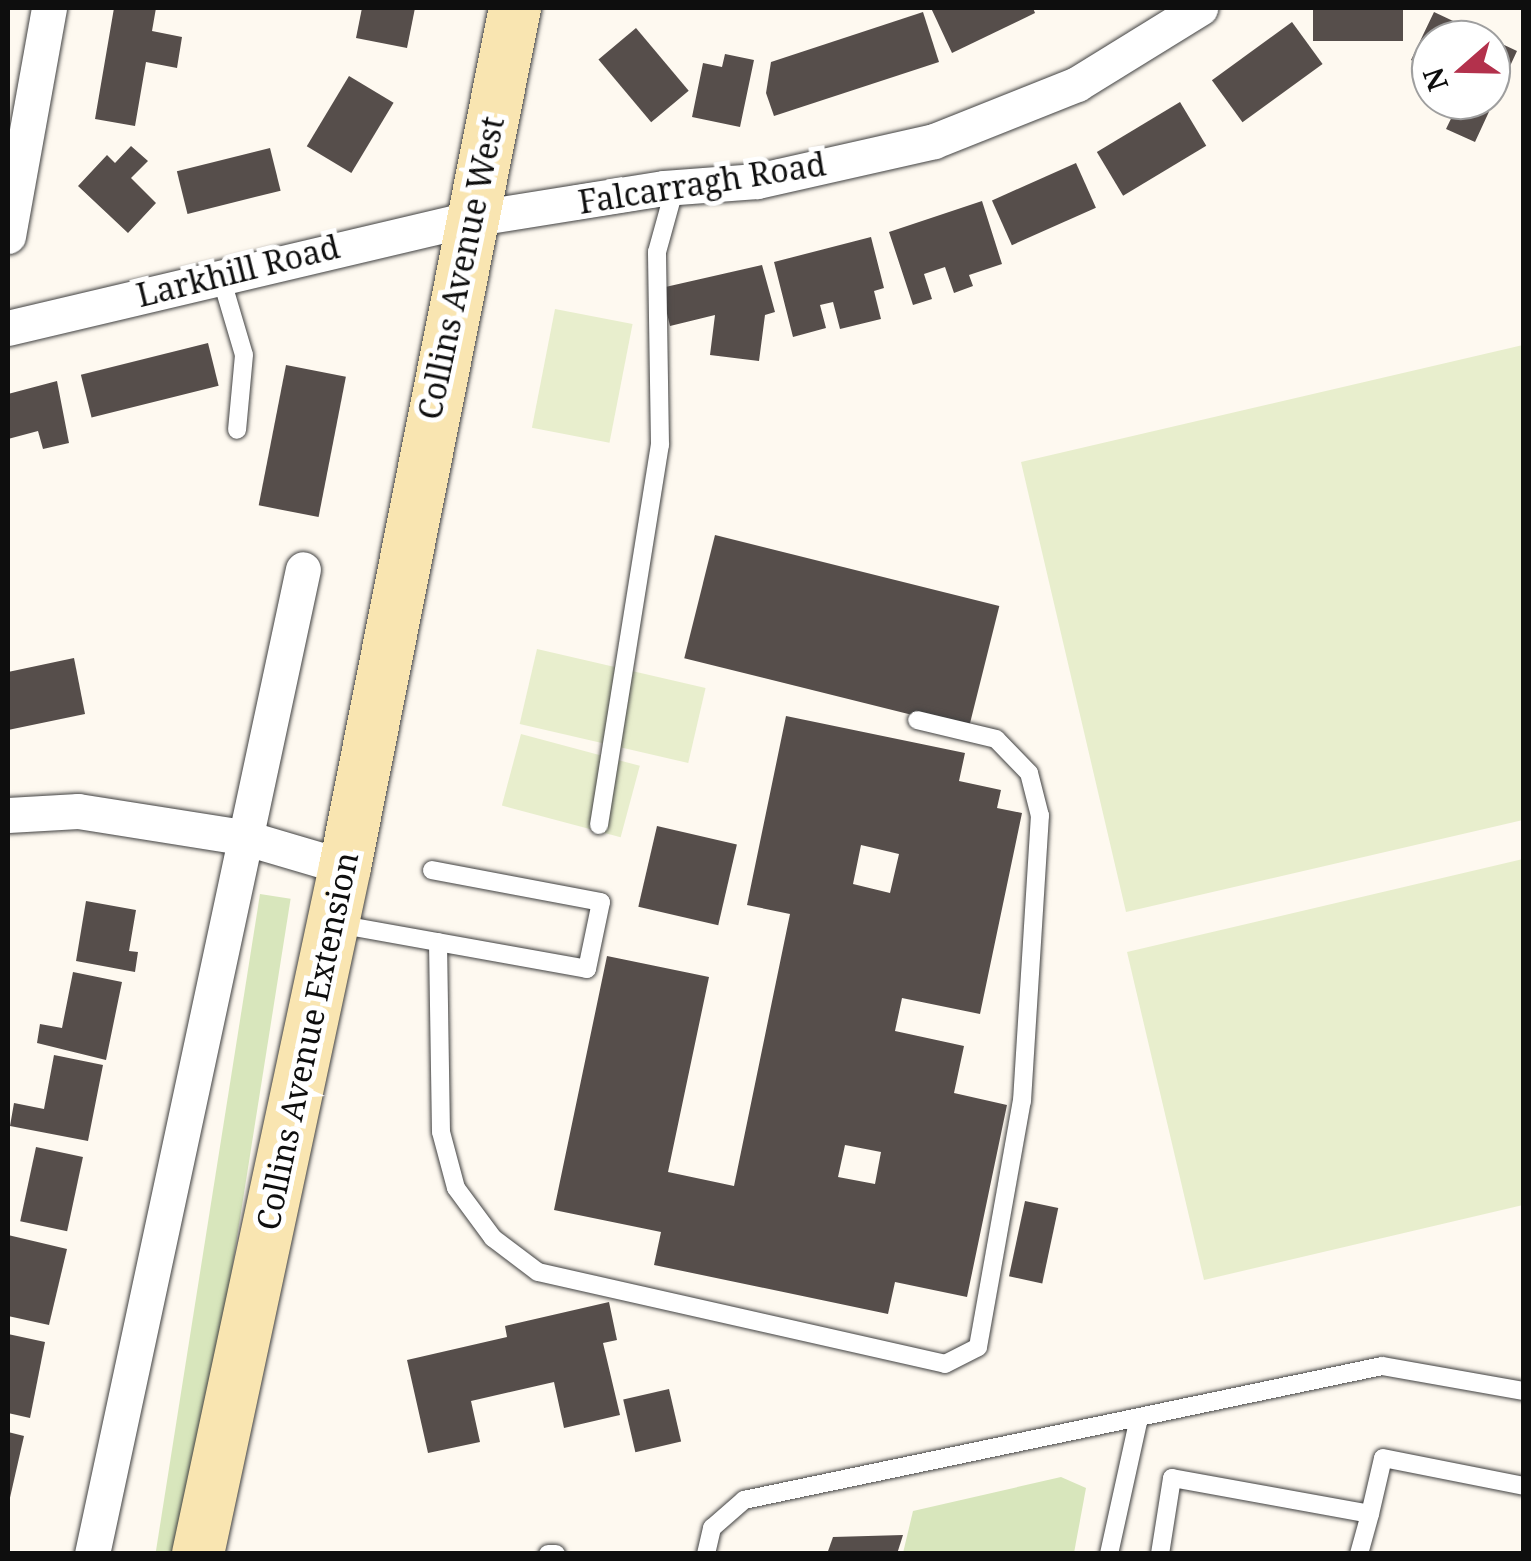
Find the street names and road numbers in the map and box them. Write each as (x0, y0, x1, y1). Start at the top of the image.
street label: Collins Avenue West (410, 113, 512, 423)
street label: Falcarragh Road (576, 144, 828, 222)
street label: Larkhill Road (133, 227, 343, 315)
street label: Collins Avenue Extension (248, 848, 366, 1234)

